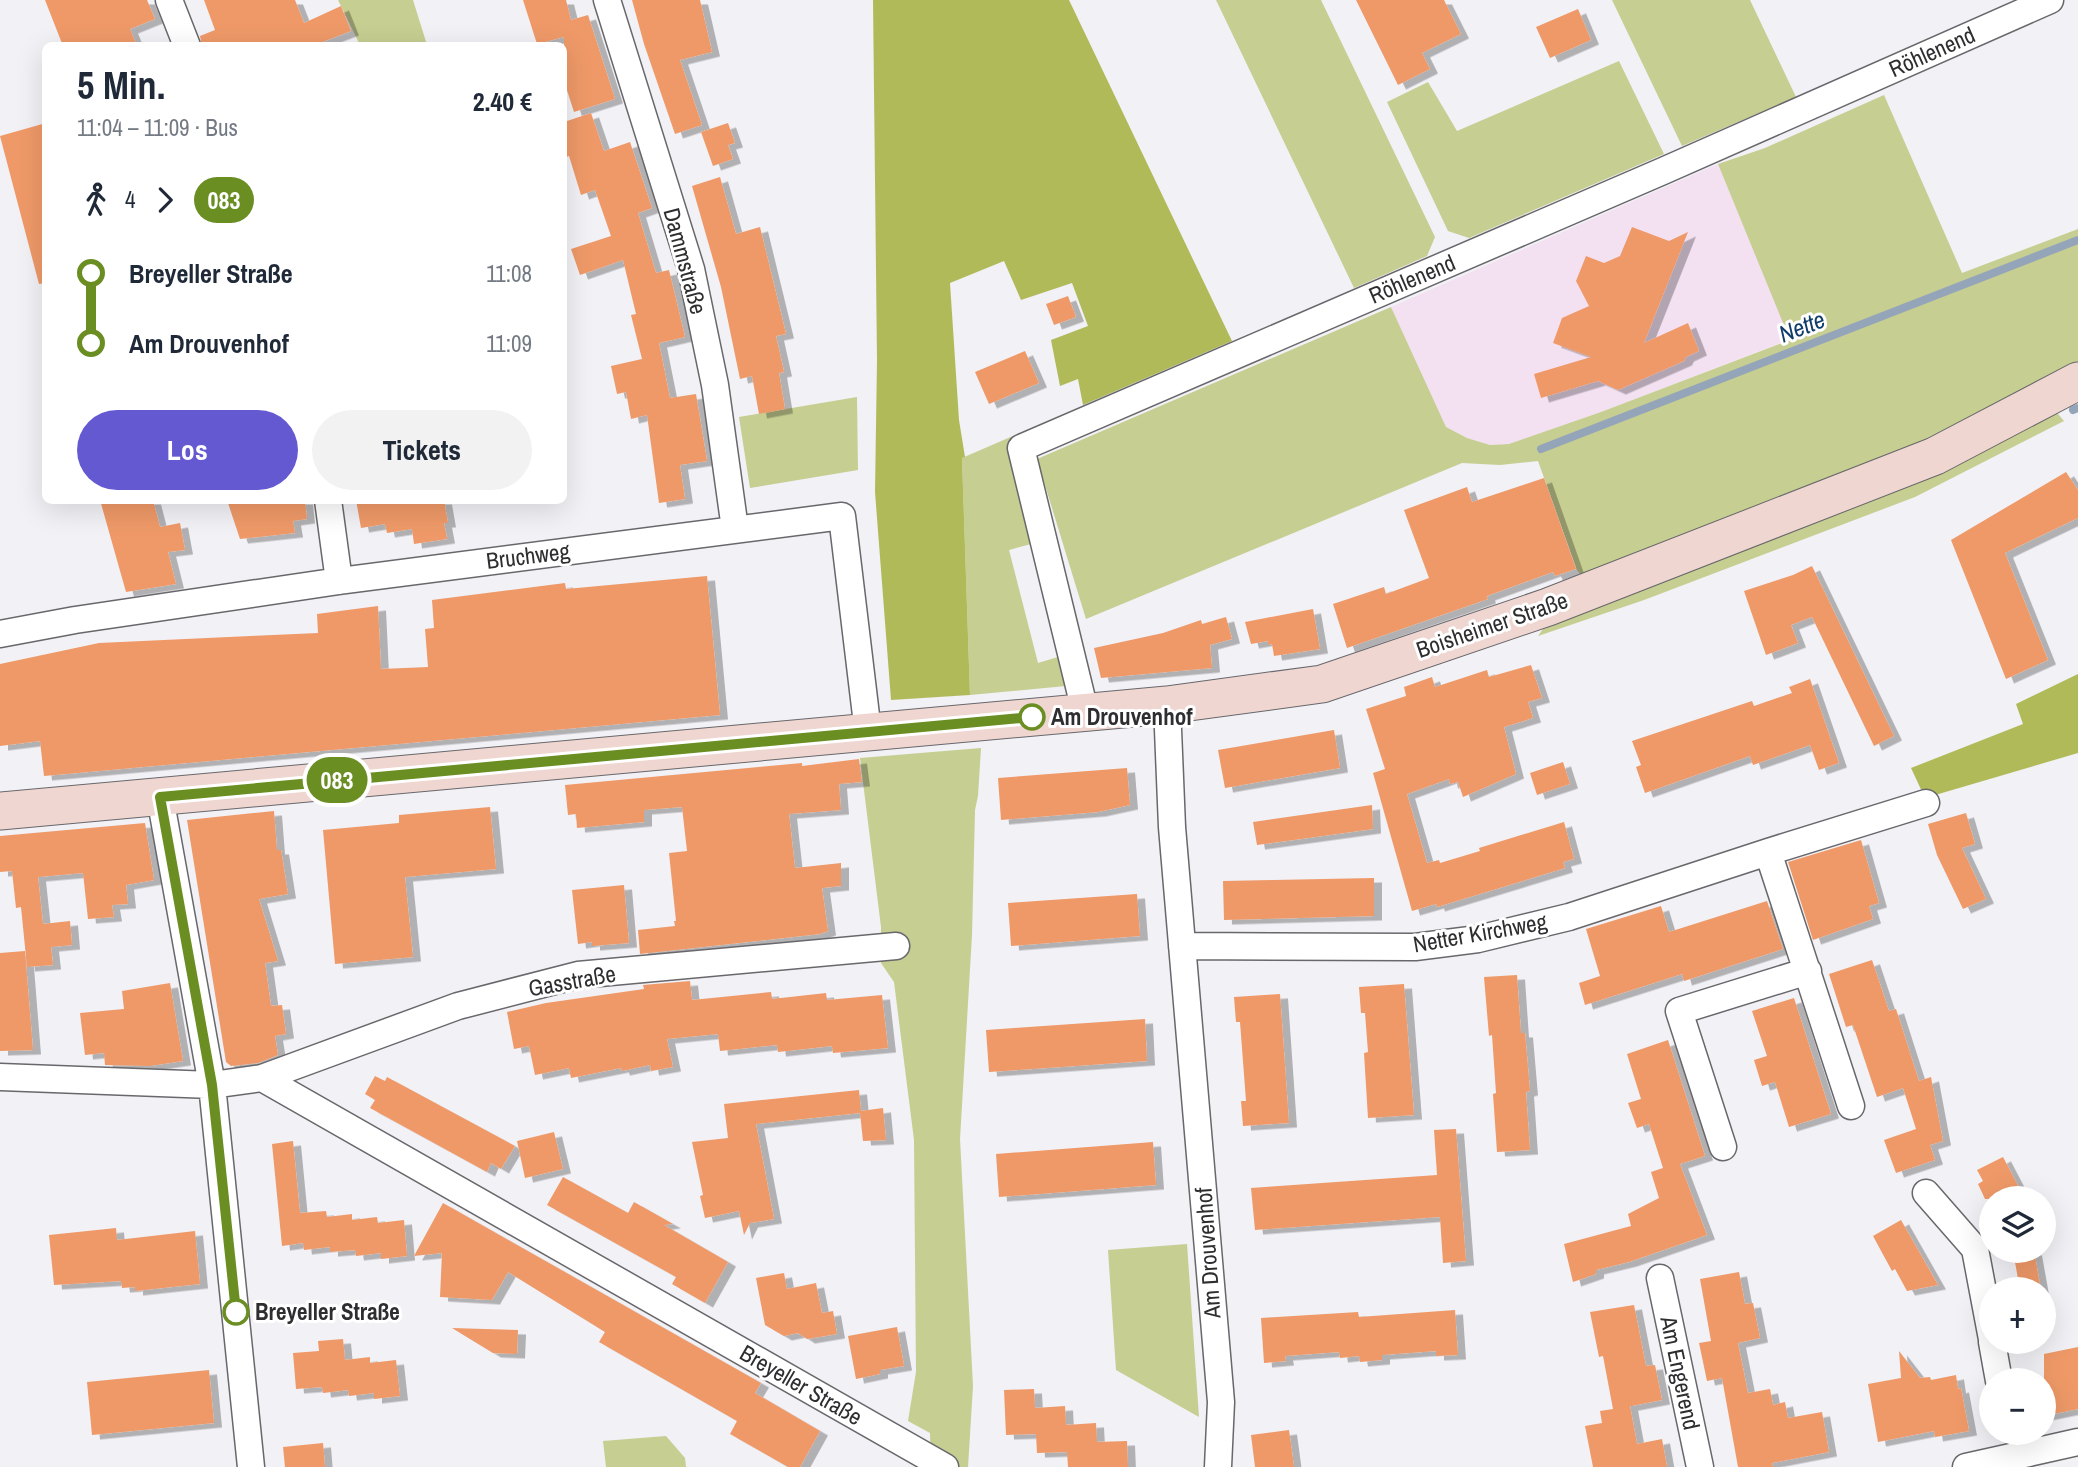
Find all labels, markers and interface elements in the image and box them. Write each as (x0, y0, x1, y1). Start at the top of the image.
street label: Röhlenend (1884, 19, 1980, 84)
text: 5 Min. (77, 60, 165, 111)
text: 2.40 € (473, 84, 532, 119)
text: 11:04 – 11:09 · Bus (77, 112, 238, 143)
icon: walk (77, 181, 115, 219)
icon: forward (146, 181, 184, 219)
text: 4 (125, 184, 136, 215)
text: 083 (208, 184, 240, 216)
street label: Dammstraße (656, 204, 715, 318)
street label: Röhlenend (1364, 246, 1460, 311)
text: Breyeller Straße (129, 256, 293, 291)
text: 11:08 (486, 258, 532, 289)
water label: Nette (1774, 303, 1829, 349)
text: Am Drouvenhof (129, 326, 289, 361)
text: 11:09 (486, 328, 532, 359)
button: Los (77, 410, 298, 490)
button: Tickets (312, 410, 532, 490)
street label: Bruchweg (484, 535, 572, 576)
street label: Boisheimer Straße (1412, 584, 1572, 665)
place label: Am Drouvenhof (1051, 701, 1193, 732)
marker: Am Drouvenhof (1019, 704, 1045, 730)
line badge: 083 (297, 757, 377, 803)
text: 083 (321, 764, 353, 796)
street label: Netter Kirchweg (1411, 905, 1550, 960)
street label: Gasstraße (526, 958, 618, 1003)
street label: Am Drouvenhof (1187, 1186, 1228, 1320)
map controls (1979, 1186, 2056, 1445)
button: layers (1979, 1186, 2056, 1263)
button: + (1979, 1277, 2056, 1354)
place label: Breyeller Straße (255, 1296, 400, 1327)
marker: Breyeller Straße (223, 1299, 249, 1325)
street label: Am Engerend (1653, 1312, 1708, 1433)
street label: Breyeller Straße (734, 1337, 868, 1432)
button: − (1979, 1368, 2056, 1445)

